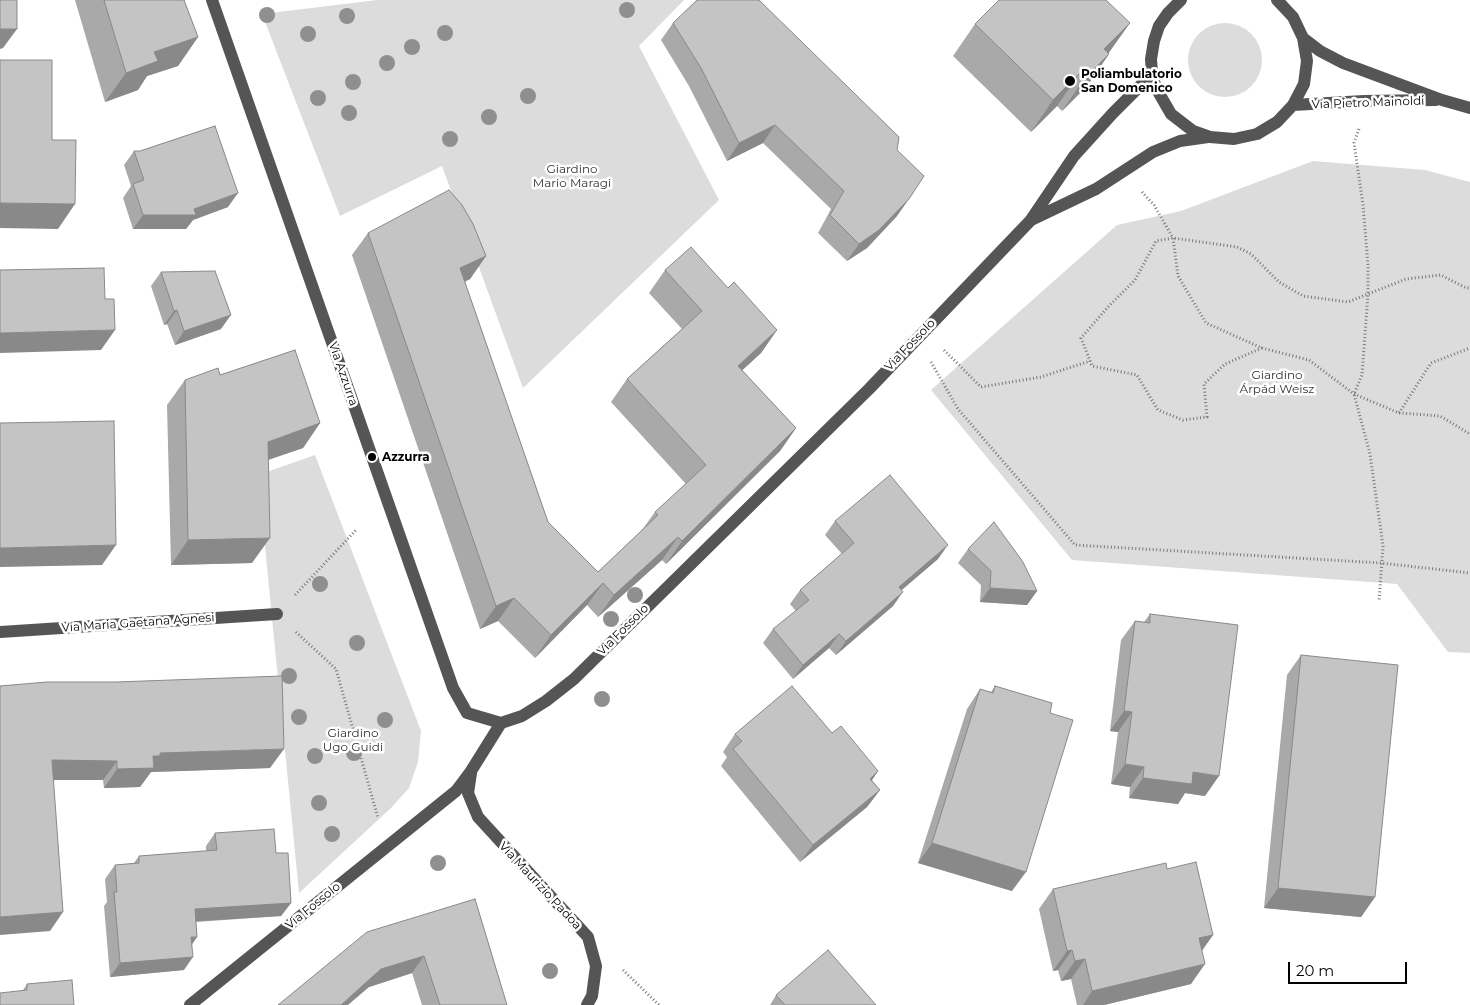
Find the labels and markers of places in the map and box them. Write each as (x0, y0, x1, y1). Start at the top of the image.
place label: Poliambulatorio San Domenico (1081, 67, 1182, 95)
marker: Poliambulatorio San Domenico (1063, 74, 1077, 88)
place label: Azzurra (382, 450, 430, 464)
marker: Azzurra (366, 451, 378, 463)

